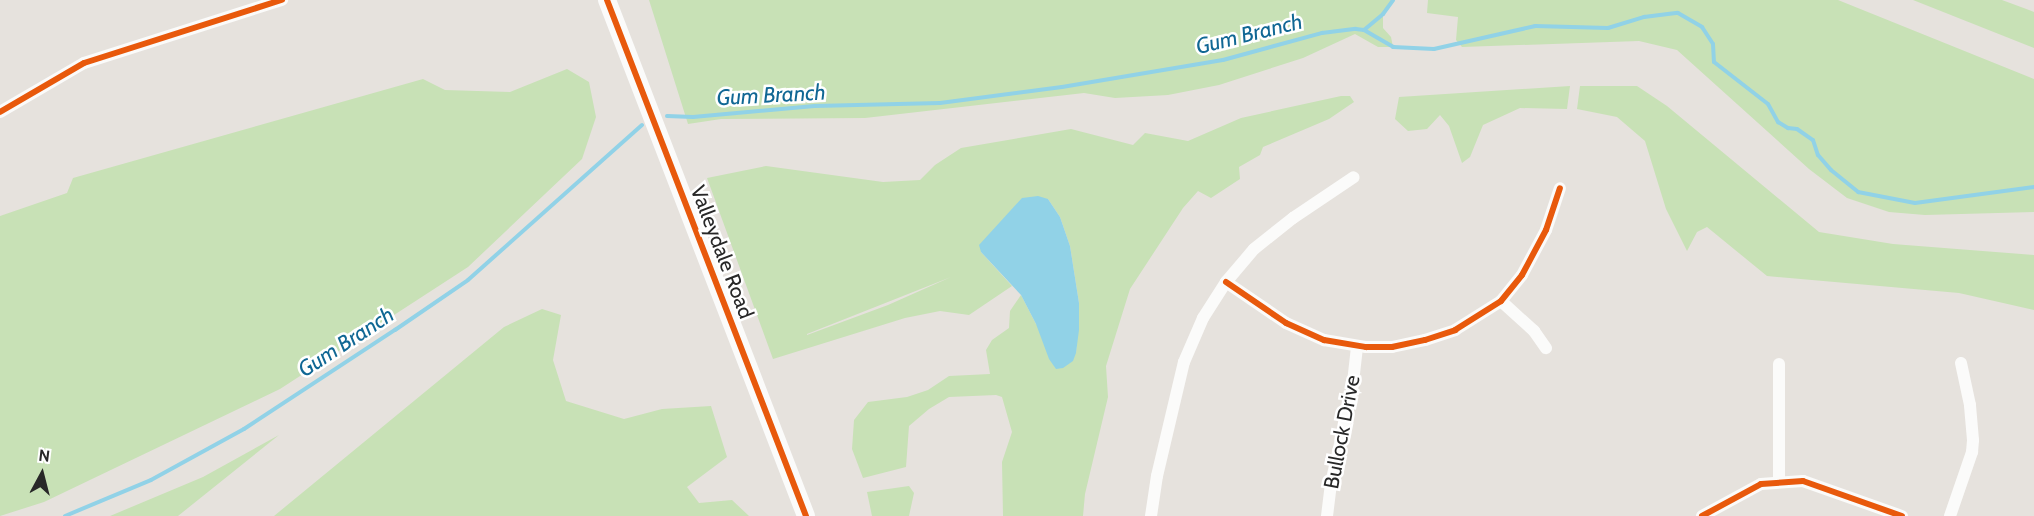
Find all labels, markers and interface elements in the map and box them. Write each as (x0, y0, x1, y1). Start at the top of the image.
water label: Gum Branch (1193, 8, 1305, 60)
water label: Gum Branch (716, 79, 826, 111)
street label: Valleydale Road (685, 182, 759, 322)
water label: Gum Branch (293, 301, 399, 383)
street label: Bullock Drive (1319, 373, 1365, 491)
north arrow (12, 444, 72, 504)
text: N (37, 446, 51, 466)

